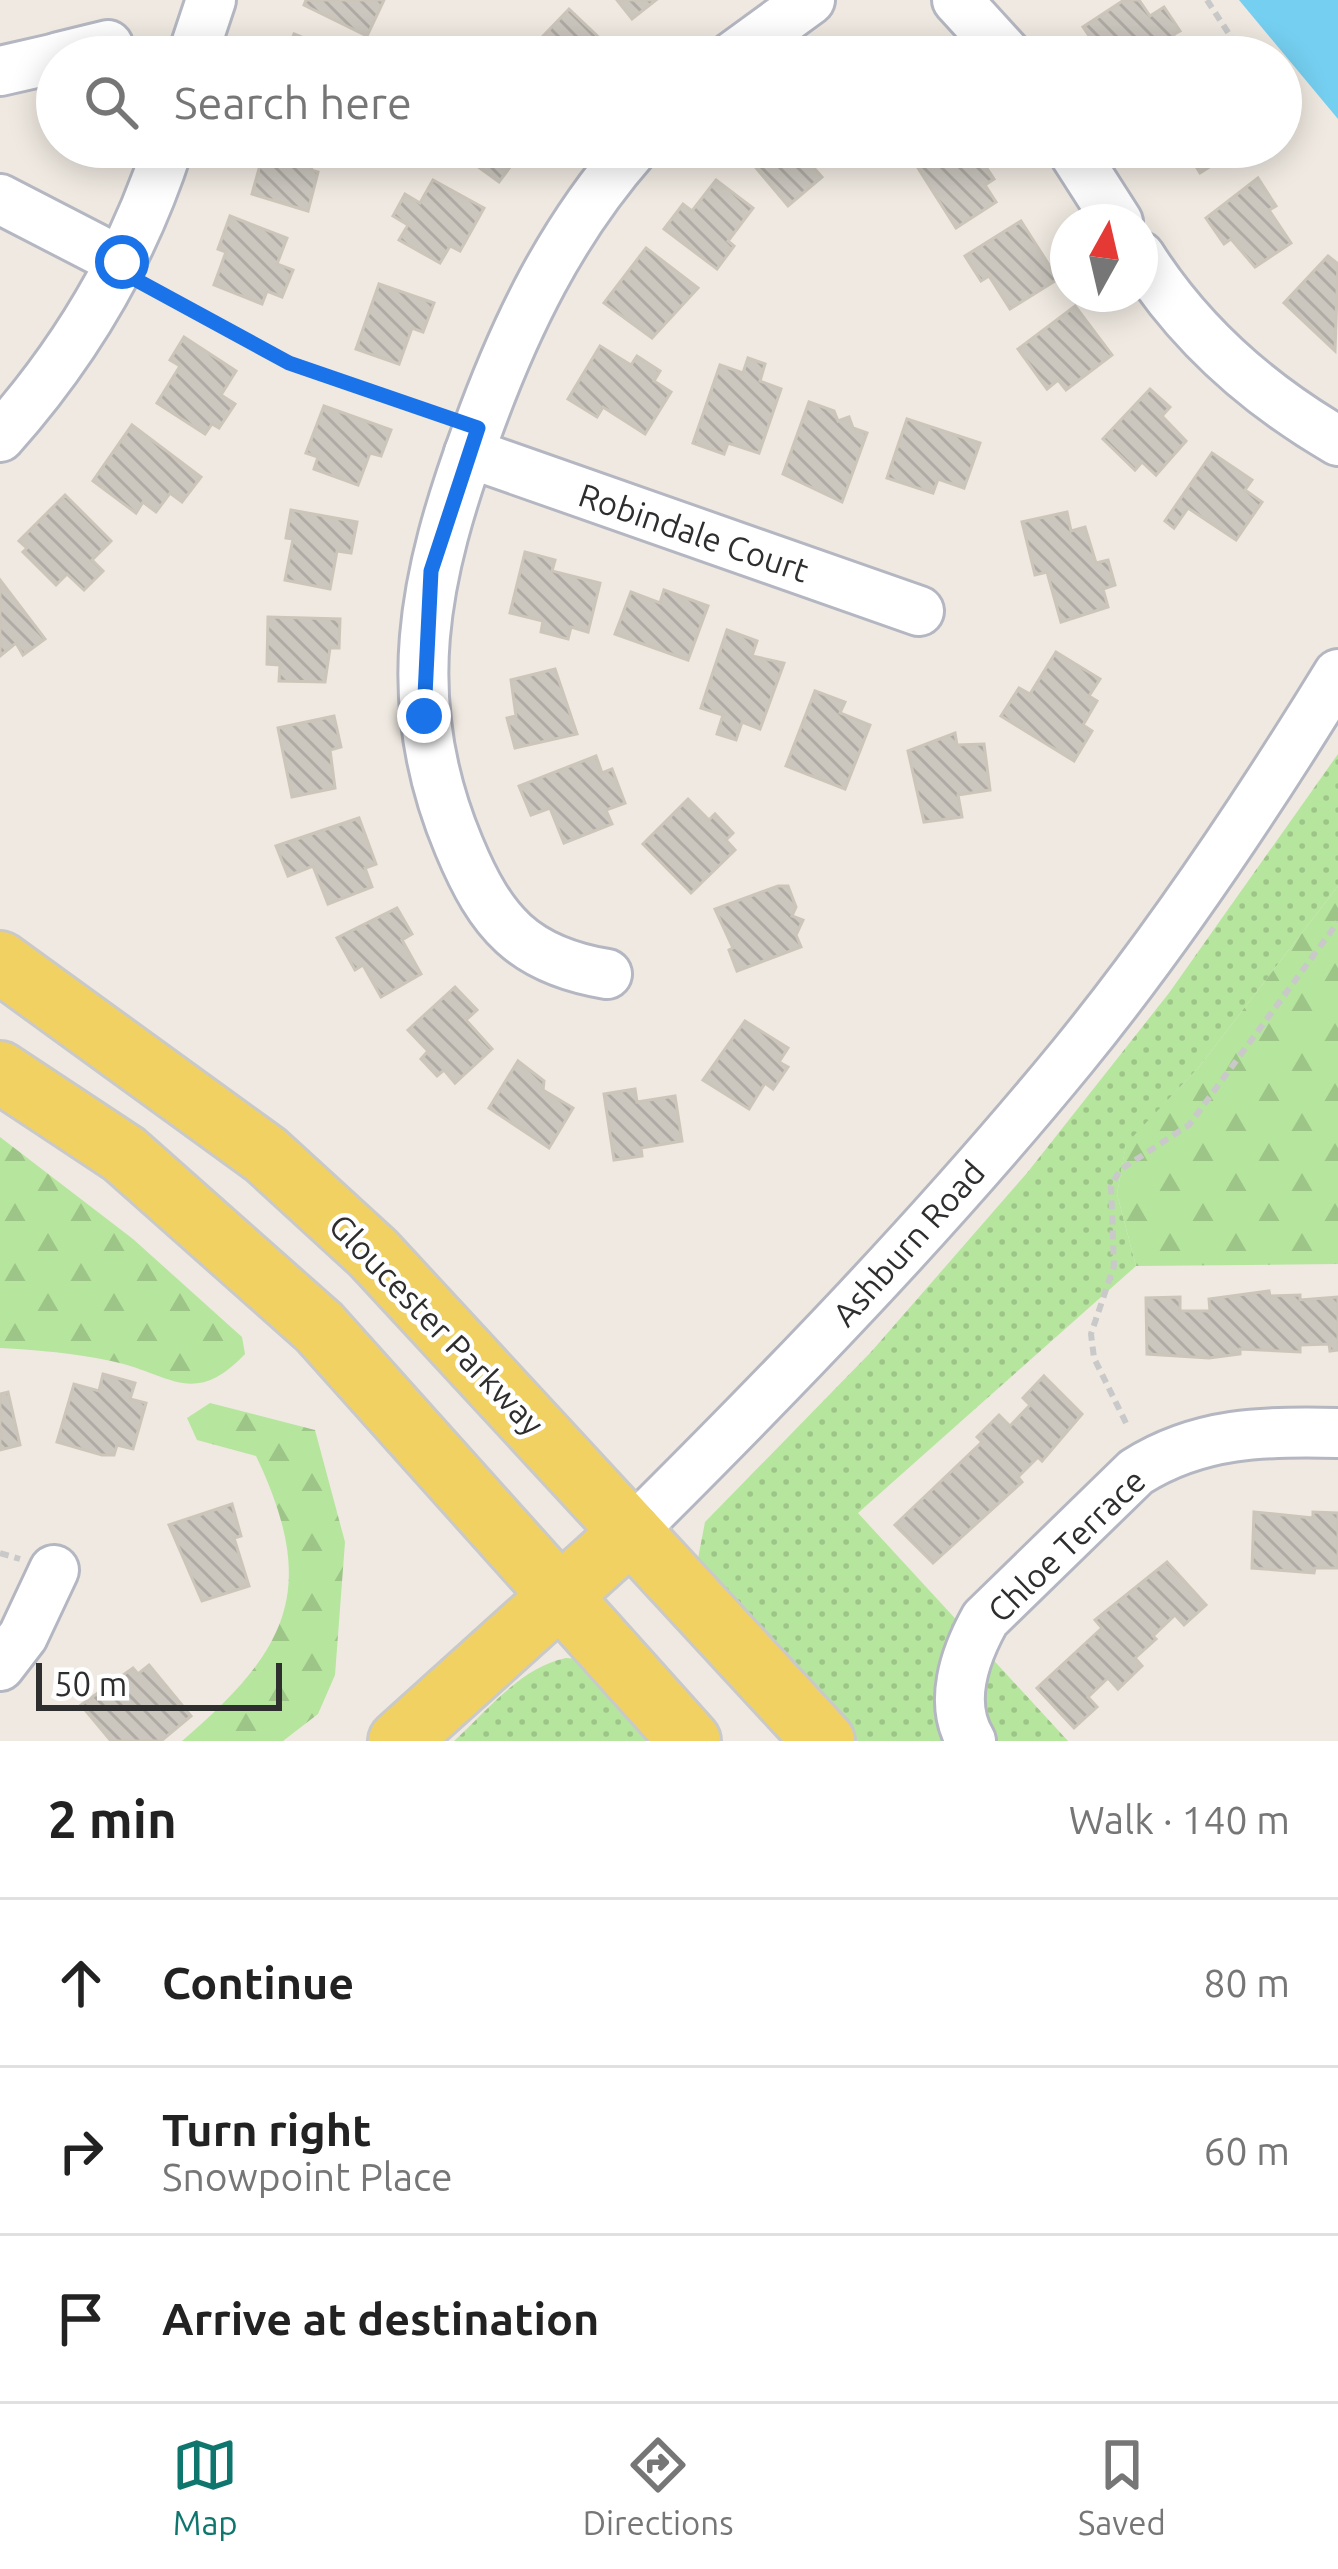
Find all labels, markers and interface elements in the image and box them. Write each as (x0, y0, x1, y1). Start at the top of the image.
search box (36, 36, 1302, 168)
icon: search (78, 69, 144, 135)
text: Search here (174, 77, 412, 128)
north arrow (1050, 204, 1158, 312)
route start (95, 235, 149, 289)
street label: Robindale Court (574, 475, 814, 589)
route end (397, 689, 451, 743)
street label: Ashburn Road (825, 1153, 991, 1333)
street label: Gloucester Parkway (322, 1206, 552, 1442)
street label: Chloe Terrace (980, 1461, 1152, 1629)
scale bar (36, 1657, 282, 1710)
text: 50 m (54, 1665, 127, 1702)
text: 2 min (48, 1790, 177, 1848)
text: Walk · 140 m (1069, 1798, 1290, 1841)
icon: ahead (48, 1950, 114, 2016)
text: Continue (162, 1957, 354, 2008)
text: 80 m (1203, 1961, 1290, 2004)
text: Turn right (162, 2104, 371, 2155)
icon: right (48, 2118, 114, 2184)
text: 60 m (1203, 2129, 1290, 2172)
text: Snowpoint Place (162, 2155, 453, 2198)
icon: arrive (48, 2286, 114, 2352)
text: Arrive at destination (162, 2293, 599, 2344)
tab: Map (172, 2432, 238, 2541)
tab: Directions (583, 2432, 733, 2541)
tab: Saved (1078, 2432, 1166, 2541)

